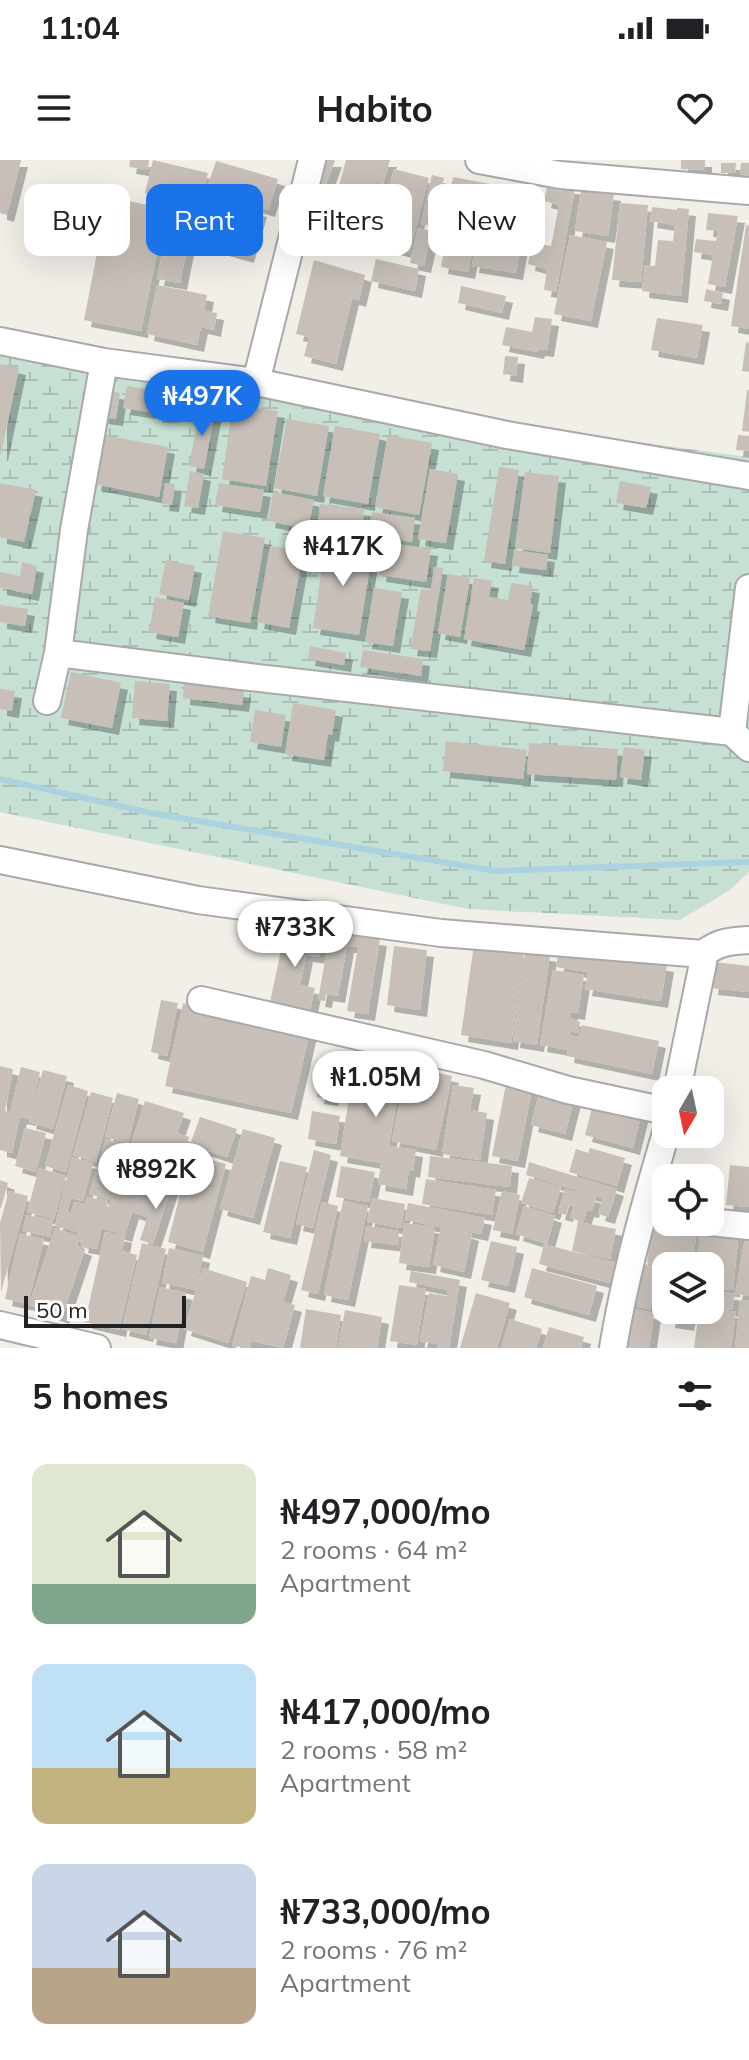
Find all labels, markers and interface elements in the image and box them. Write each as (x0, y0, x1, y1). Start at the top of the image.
text: 11:04 (40, 9, 119, 47)
icon: menu (32, 86, 76, 130)
text: Habito (316, 86, 433, 131)
icon: heart (673, 86, 717, 130)
chip: Buy (24, 184, 130, 256)
chip: Rent (146, 184, 263, 256)
chip: Filters (279, 184, 412, 256)
chip: New (428, 184, 545, 256)
pin: ₦497K (146, 370, 258, 438)
text: ₦497K (162, 379, 242, 412)
pin: ₦417K (287, 520, 399, 588)
text: ₦417K (303, 529, 383, 562)
pin: ₦733K (239, 901, 351, 969)
text: ₦733K (255, 910, 335, 943)
pin: ₦1.05M (311, 1051, 441, 1119)
text: ₦1.05M (330, 1060, 422, 1093)
north arrow (652, 1076, 724, 1148)
map controls (652, 1076, 724, 1324)
pin: ₦892K (100, 1143, 212, 1211)
text: ₦892K (116, 1152, 196, 1185)
button: locate (652, 1164, 724, 1236)
button: layers (652, 1252, 724, 1324)
scale bar (24, 1292, 186, 1328)
text: 50 m (36, 1296, 87, 1324)
icon: filters (673, 1374, 717, 1418)
text: 5 homes (32, 1375, 169, 1418)
text: ₦497,000/mo (280, 1490, 491, 1533)
icon: home (96, 1496, 192, 1592)
text: 2 rooms · 64 m² (280, 1533, 467, 1566)
text: Apartment (280, 1566, 411, 1599)
text: ₦417,000/mo (280, 1690, 491, 1733)
icon: home (96, 1696, 192, 1792)
text: 2 rooms · 58 m² (280, 1733, 467, 1766)
text: Apartment (280, 1766, 411, 1799)
text: ₦733,000/mo (280, 1890, 491, 1933)
icon: home (96, 1896, 192, 1992)
text: 2 rooms · 76 m² (280, 1933, 467, 1966)
text: Apartment (280, 1966, 411, 1999)

